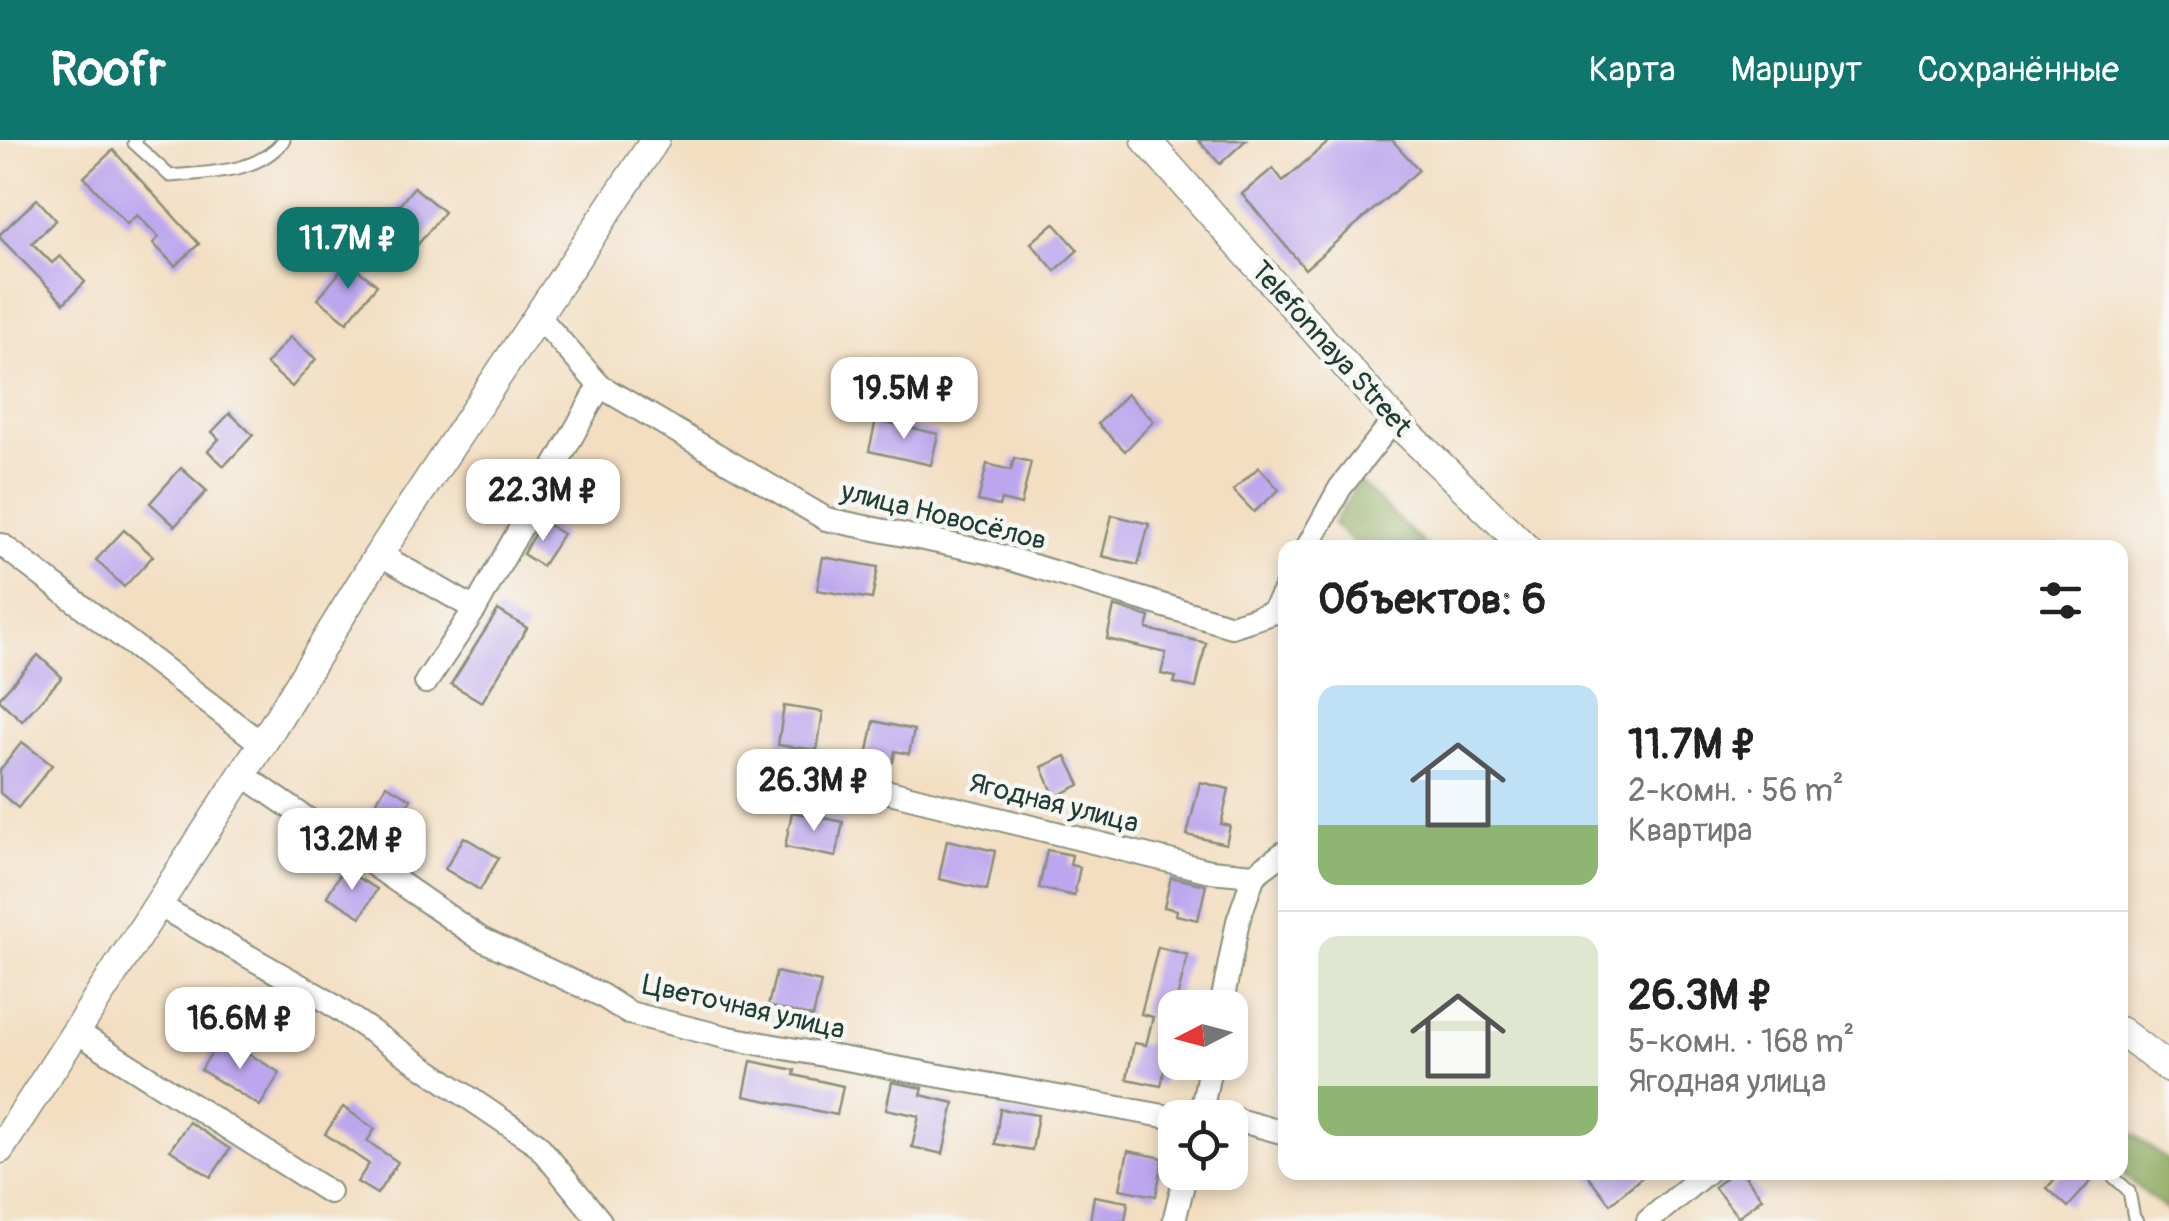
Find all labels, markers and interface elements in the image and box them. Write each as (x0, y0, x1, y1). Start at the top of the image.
text: Roofr (50, 40, 166, 100)
text: Карта (1589, 48, 1675, 92)
text: Маршрут (1730, 48, 1862, 92)
text: Сохранённые (1917, 48, 2119, 92)
pin: 11.7M ₽ (256, 207, 440, 292)
text: 11.7M ₽ (299, 219, 397, 259)
street label: Telefonnaya Street (1243, 254, 1419, 445)
pin: 19.5M ₽ (812, 357, 996, 442)
text: 19.5M ₽ (853, 369, 955, 409)
pin: 22.3M ₽ (451, 459, 635, 544)
text: 22.3M ₽ (488, 471, 598, 511)
street label: улица Новосёлов (836, 474, 1050, 559)
icon: filters (2033, 573, 2088, 628)
text: Объектов: 6 (1318, 574, 1546, 626)
text: 11.7M ₽ (1628, 719, 1757, 771)
icon: home (1398, 725, 1518, 845)
pin: 26.3M ₽ (722, 749, 906, 834)
text: 26.3M ₽ (759, 761, 869, 801)
street label: Ягодная улица (965, 765, 1142, 841)
text: 2-комн. · 56 m² (1628, 771, 1844, 811)
pin: 13.2M ₽ (260, 808, 444, 893)
text: Квартира (1628, 811, 1752, 851)
text: 13.2M ₽ (300, 820, 404, 860)
street label: Цветочная улица (639, 967, 848, 1048)
text: 26.3M ₽ (1628, 970, 1773, 1022)
icon: home (1398, 976, 1518, 1096)
pin: 16.6M ₽ (148, 987, 332, 1072)
north arrow (1158, 990, 1248, 1080)
map controls (1158, 990, 1248, 1190)
text: 16.6M ₽ (187, 999, 293, 1039)
text: 5-комн. · 168 m² (1628, 1022, 1855, 1062)
text: Ягодная улица (1628, 1062, 1826, 1102)
button: locate (1158, 1100, 1248, 1190)

